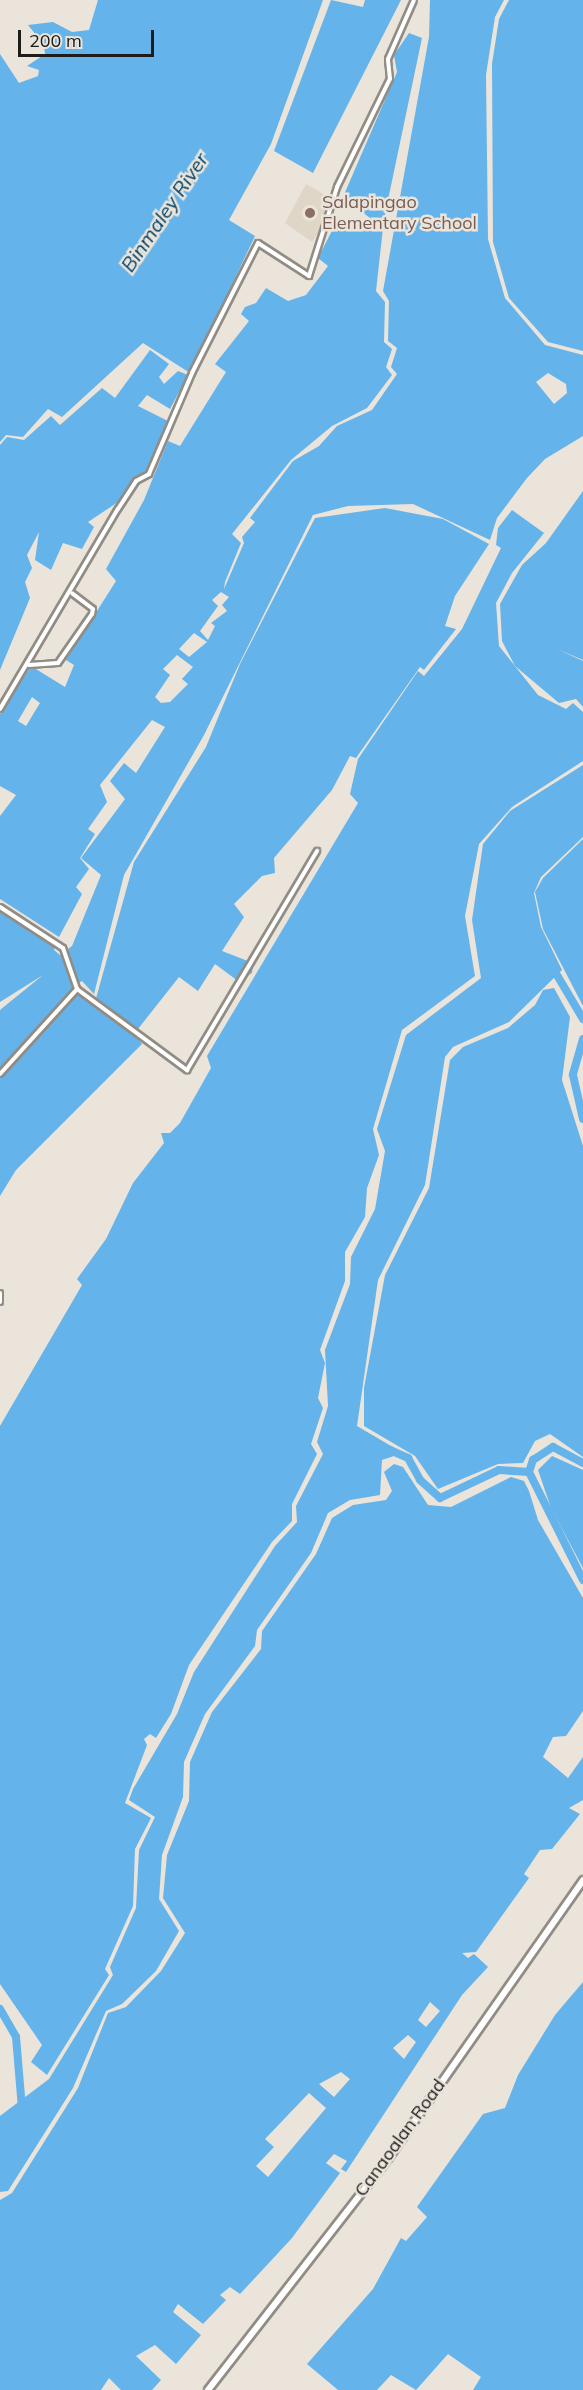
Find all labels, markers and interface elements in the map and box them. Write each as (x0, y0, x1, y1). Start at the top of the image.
scale bar (21, 18, 158, 56)
text: 200 m (29, 29, 82, 52)
water label: Binmaley River (115, 148, 213, 276)
place label: Salapingao Elementary School (322, 192, 477, 234)
marker: Salapingao Elementary School (303, 206, 317, 220)
street label: Canaoalan Road (350, 2075, 450, 2201)

